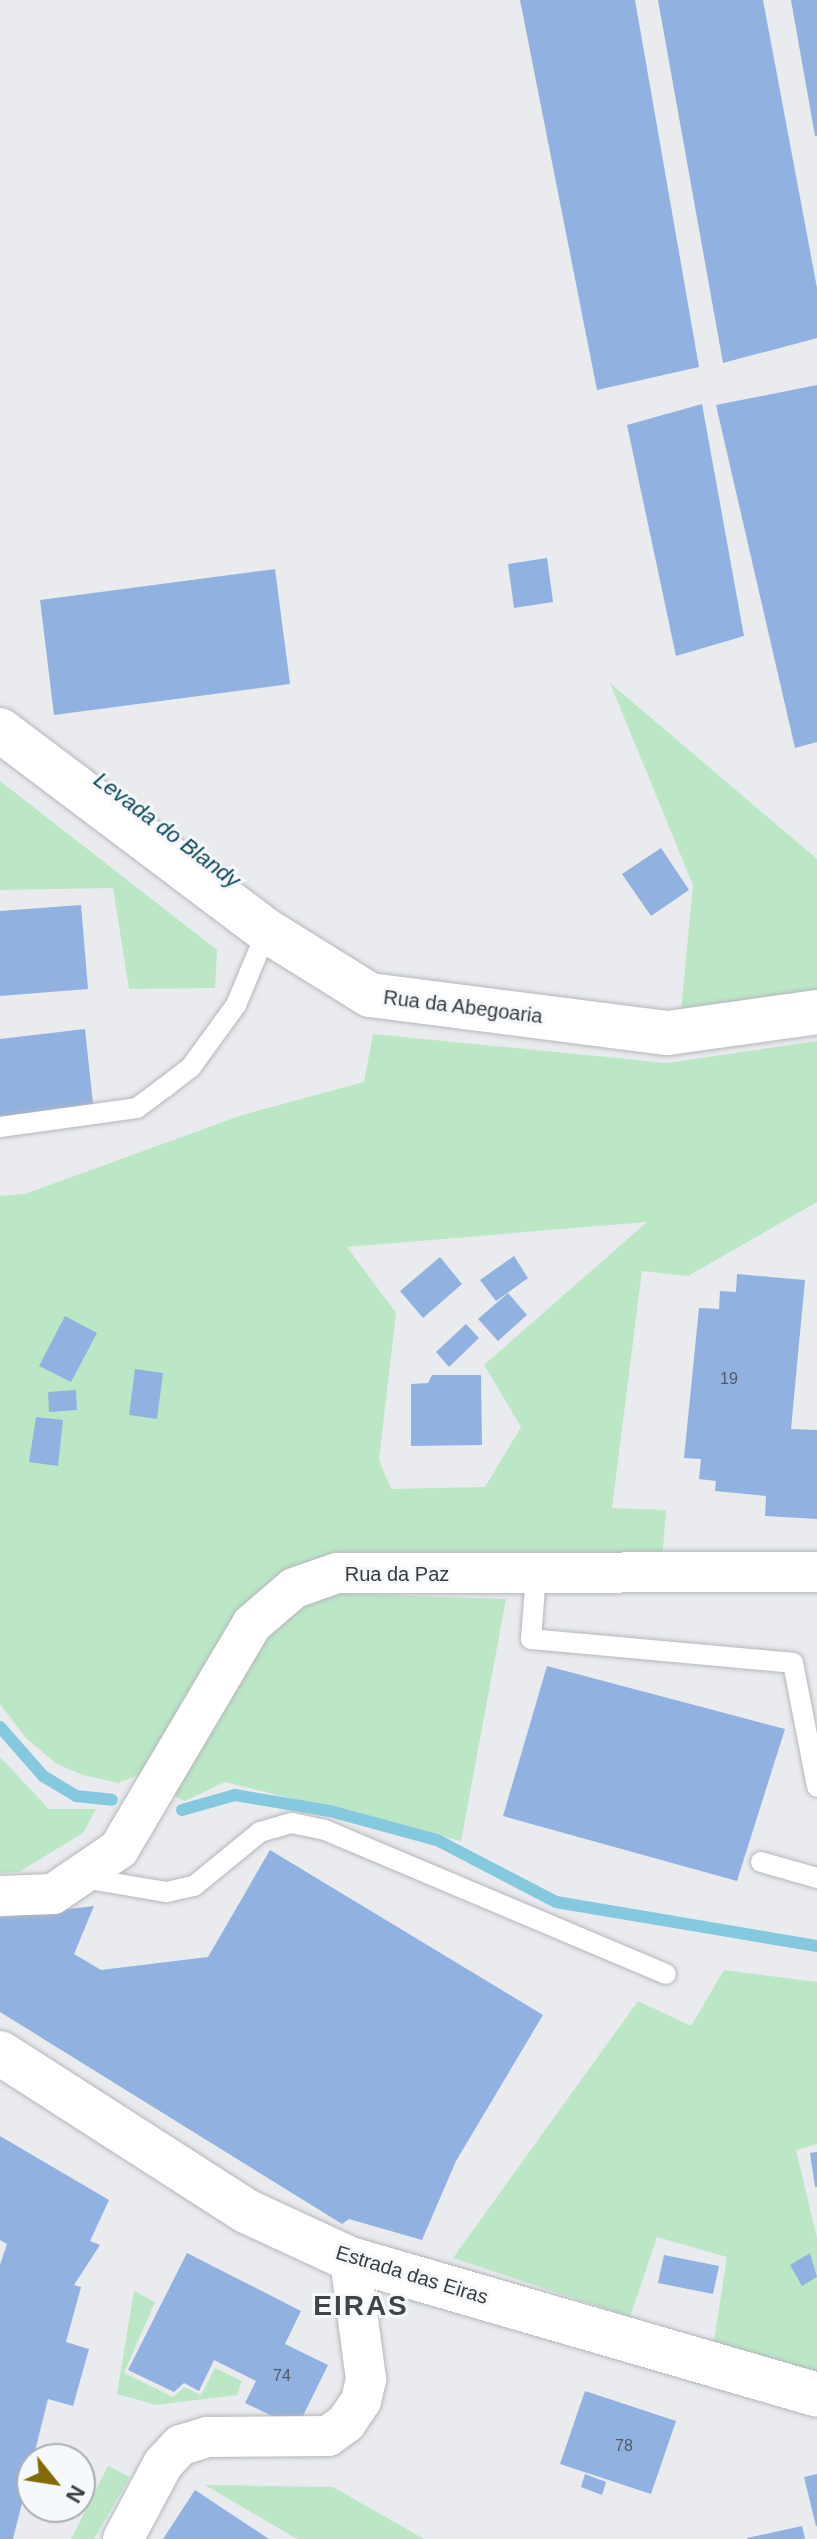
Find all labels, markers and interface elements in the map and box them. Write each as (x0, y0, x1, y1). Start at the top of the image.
water label: Levada do Blandy (89, 766, 245, 894)
street label: Rua da Abegoaria (382, 985, 544, 1029)
house number: 19 (720, 1369, 738, 1389)
street label: Rua da Paz (345, 1562, 449, 1586)
street label: Estrada das Eiras (333, 2240, 491, 2310)
district label: EIRAS (313, 2289, 409, 2323)
house number: 74 (273, 2366, 291, 2386)
house number: 78 (615, 2436, 633, 2456)
north arrow (16, 2443, 96, 2523)
text: N (61, 2481, 90, 2507)

